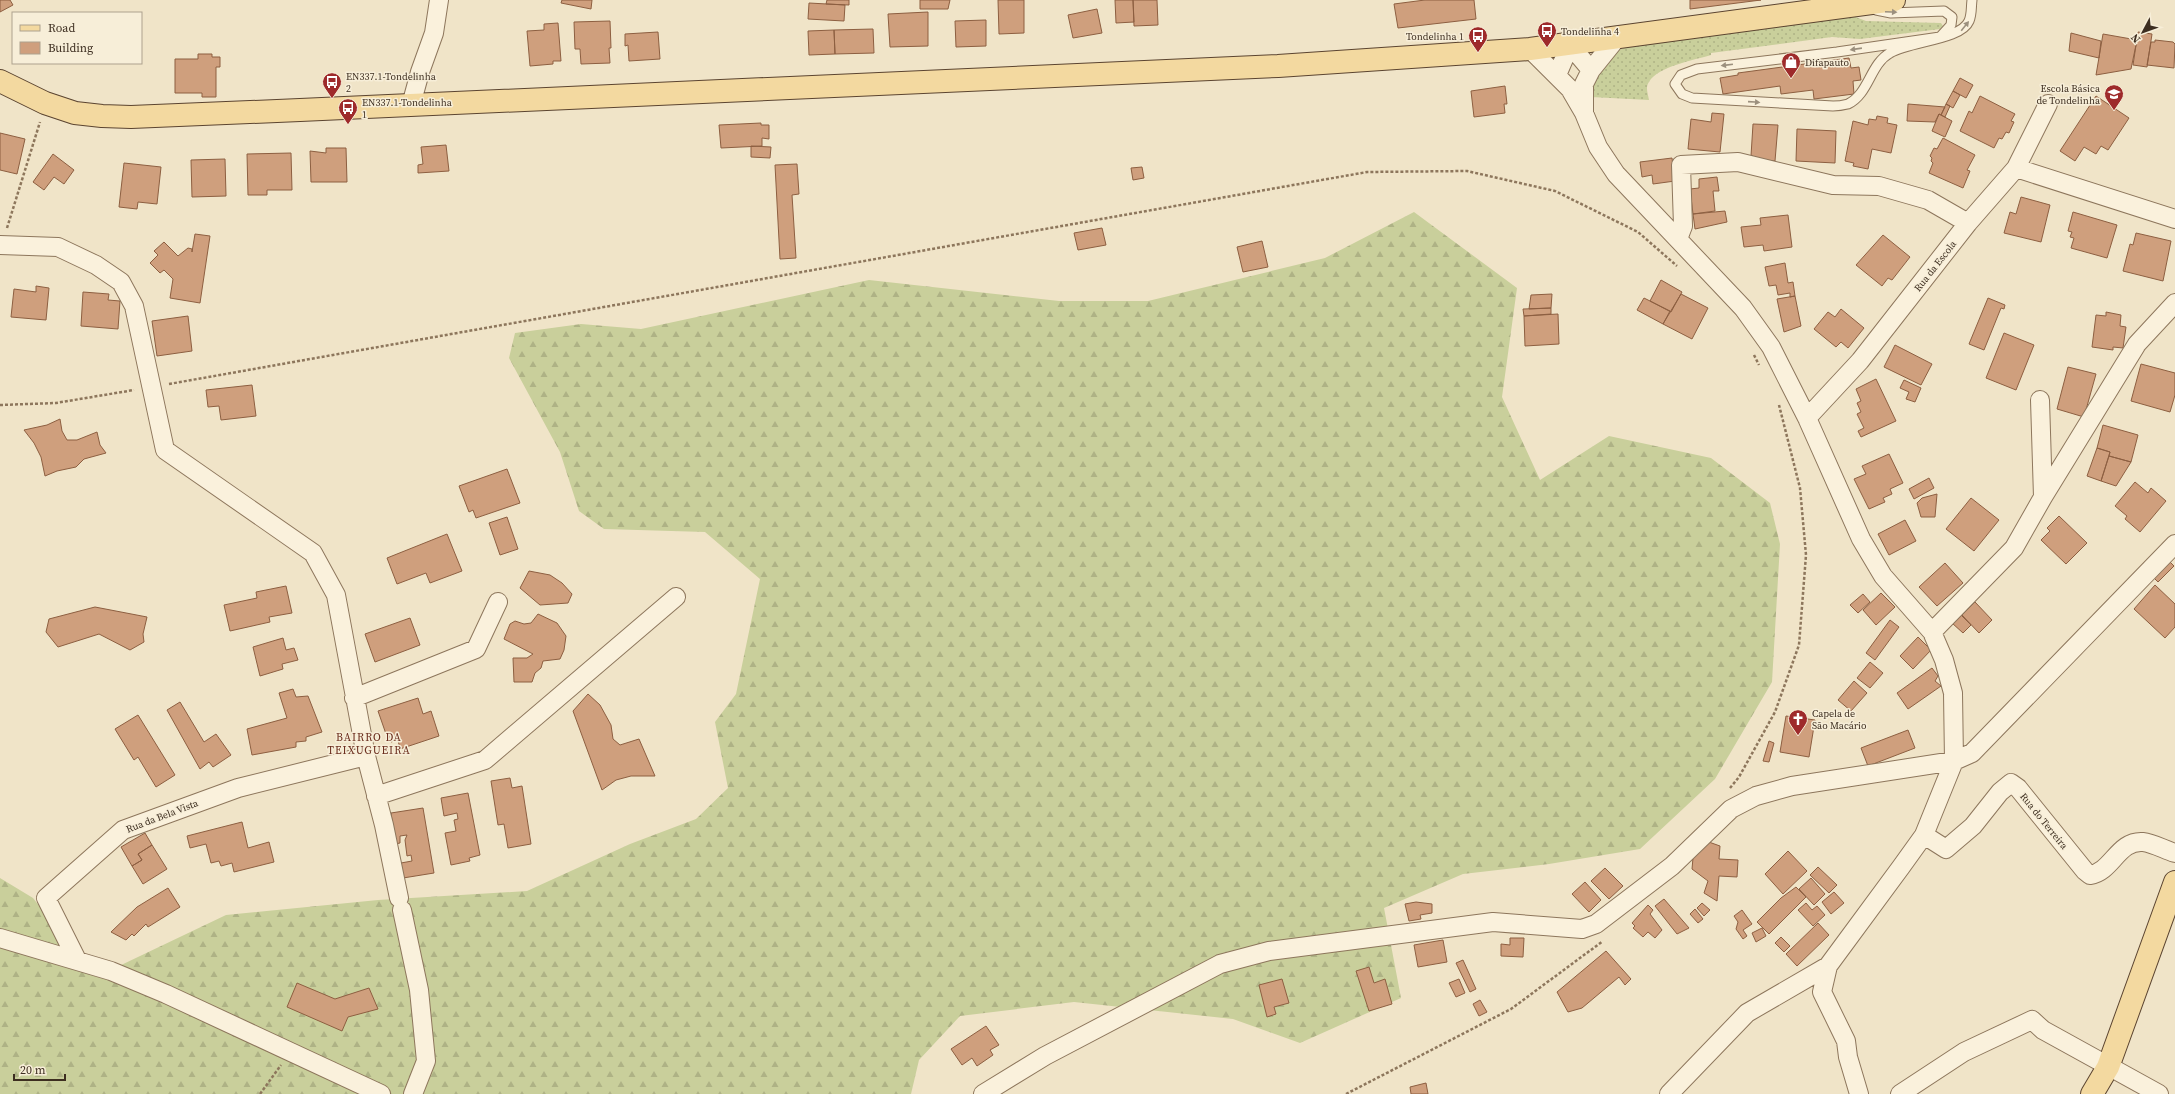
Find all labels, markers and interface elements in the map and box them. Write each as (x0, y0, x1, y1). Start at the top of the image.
one-way arrow (1885, 8, 1897, 15)
legend (12, 12, 142, 64)
north arrow (2123, 12, 2163, 52)
text: Road (48, 20, 75, 36)
bus stop icon: Tondelinha 4 (1536, 20, 1558, 48)
one-way arrow (1961, 21, 1969, 32)
bus stop icon: Tondelinha 1 (1467, 25, 1489, 53)
place label: Tondelinha 4 (1561, 25, 1619, 38)
place label: Tondelinha 1 (1406, 30, 1464, 43)
text: N (2128, 30, 2144, 46)
text: Building (48, 40, 93, 56)
one-way arrow (1850, 46, 1863, 52)
shop icon: Difapauto (1780, 51, 1802, 79)
place label: Difapauto (1805, 56, 1850, 69)
one-way arrow (1721, 62, 1733, 68)
place label: EN337.1-Tondelinha 2 (346, 70, 437, 95)
bus stop icon: EN337.1-Tondelinha 2 (321, 71, 343, 99)
place label: Escola Básica de Tondelinha (2036, 82, 2101, 107)
school or university icon: Escola Básica de Tondelinha (2103, 83, 2125, 111)
place label: EN337.1-Tondelinha 1 (362, 96, 453, 121)
bus stop icon: EN337.1-Tondelinha 1 (337, 97, 359, 125)
one-way arrow (1748, 98, 1760, 105)
street label: Rua da Escola (1911, 237, 1960, 294)
place label: Capela de São Macário (1812, 707, 1867, 732)
church icon: Capela de São Macário (1787, 708, 1809, 736)
district label: BAIRRO DA TEIXUGUEIRA (327, 730, 411, 758)
street label: Rua do Terreira (2017, 790, 2071, 853)
street label: Rua da Bela Vista (124, 796, 201, 836)
scale bar (14, 1056, 65, 1082)
text: 20 m (20, 1062, 46, 1078)

